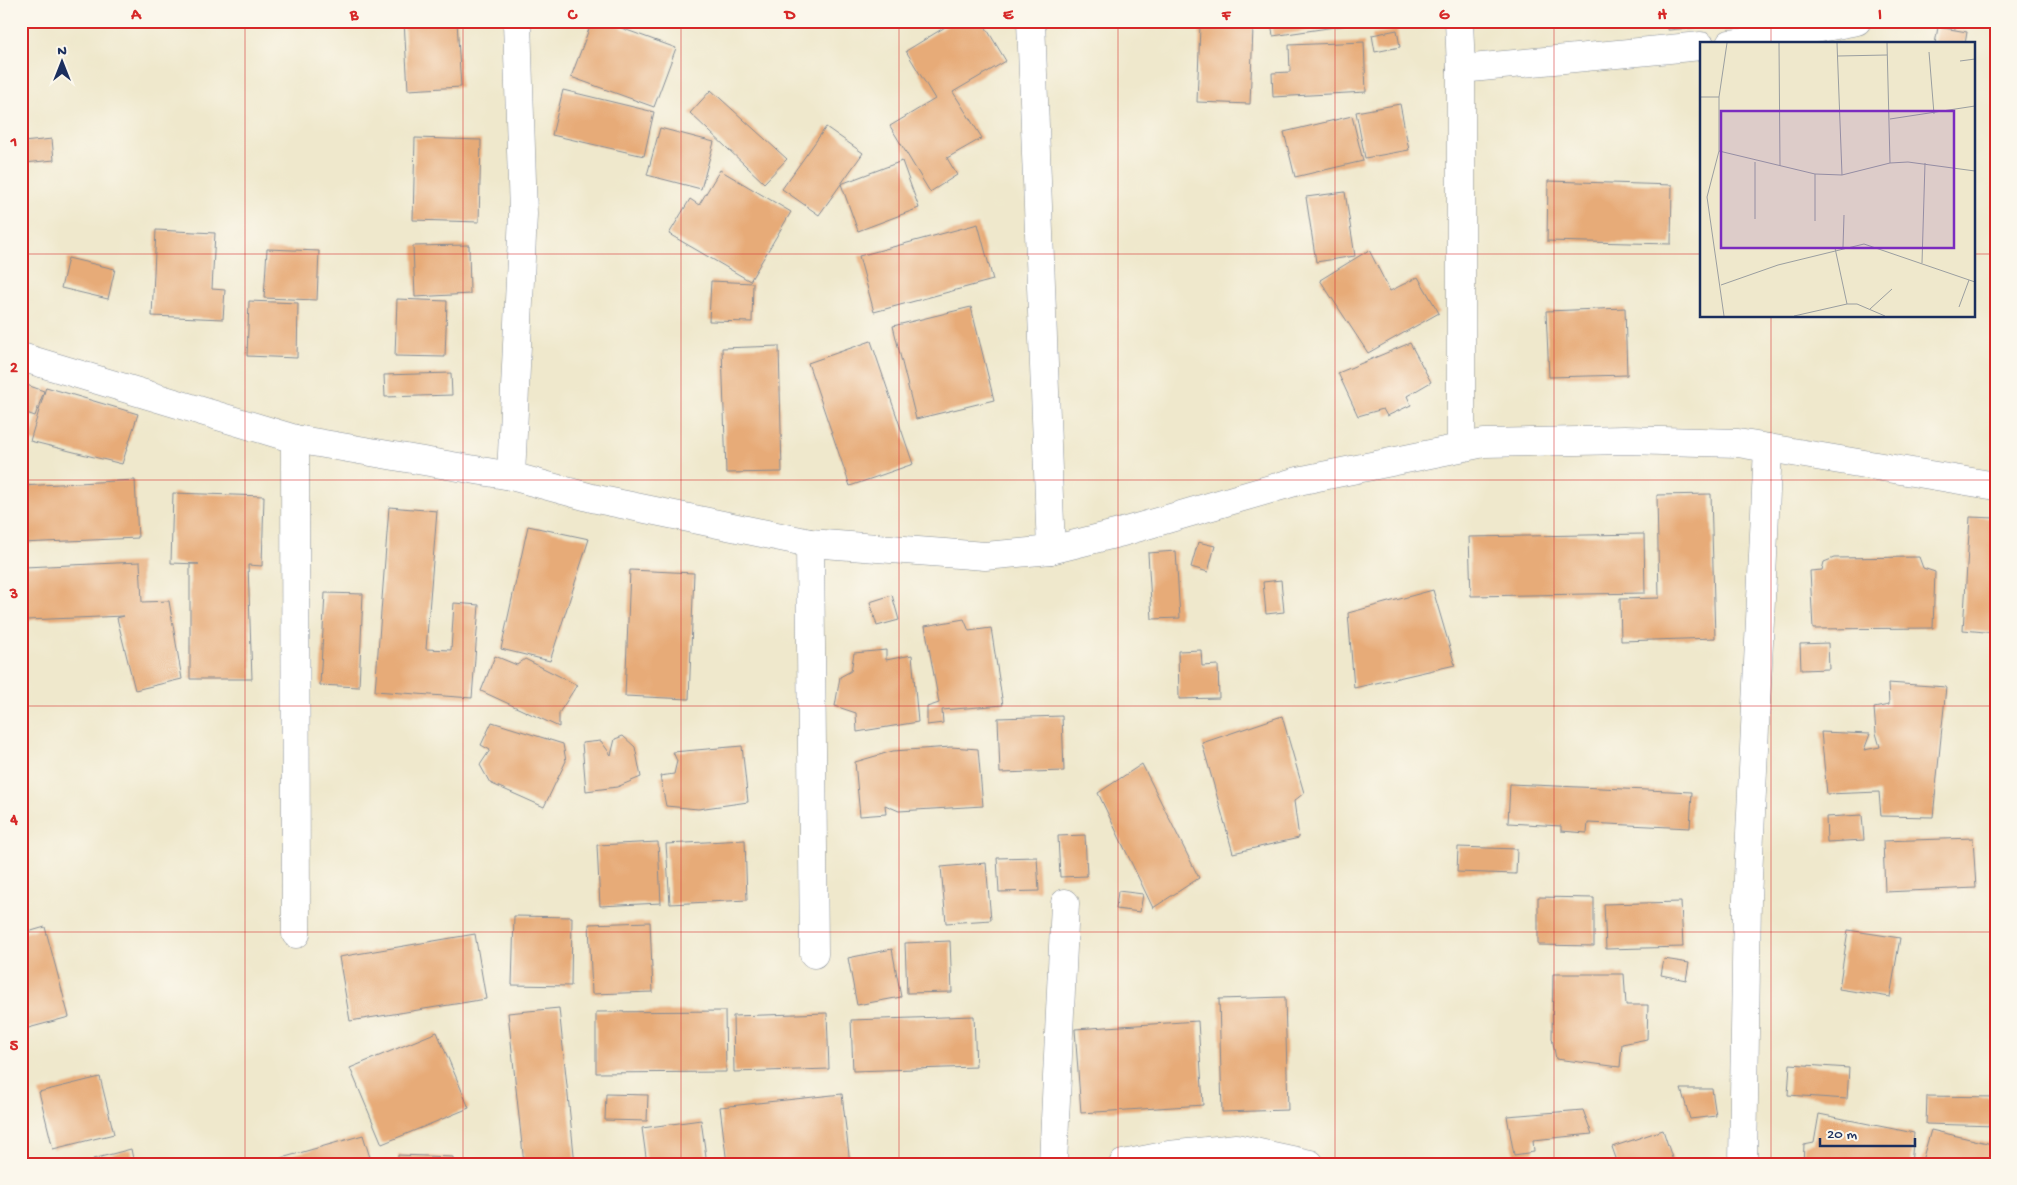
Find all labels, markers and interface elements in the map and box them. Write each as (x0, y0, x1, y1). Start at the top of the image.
text: A (130, 7, 142, 26)
text: B (349, 7, 359, 26)
text: C (567, 7, 578, 26)
text: D (783, 7, 796, 26)
text: E (1003, 7, 1014, 26)
text: F (1221, 7, 1232, 26)
text: G (1439, 7, 1450, 26)
text: H (1657, 7, 1667, 26)
text: I (1878, 7, 1882, 26)
north arrow (38, 38, 88, 88)
inset map (1700, 42, 1974, 318)
text: N (57, 43, 67, 60)
text: 1 (10, 134, 17, 153)
text: 2 (10, 360, 18, 379)
text: 3 (9, 586, 18, 605)
text: 4 (9, 812, 18, 831)
text: 5 (10, 1038, 19, 1057)
scale bar (1820, 1115, 1914, 1147)
text: 20 m (1827, 1126, 1857, 1144)

